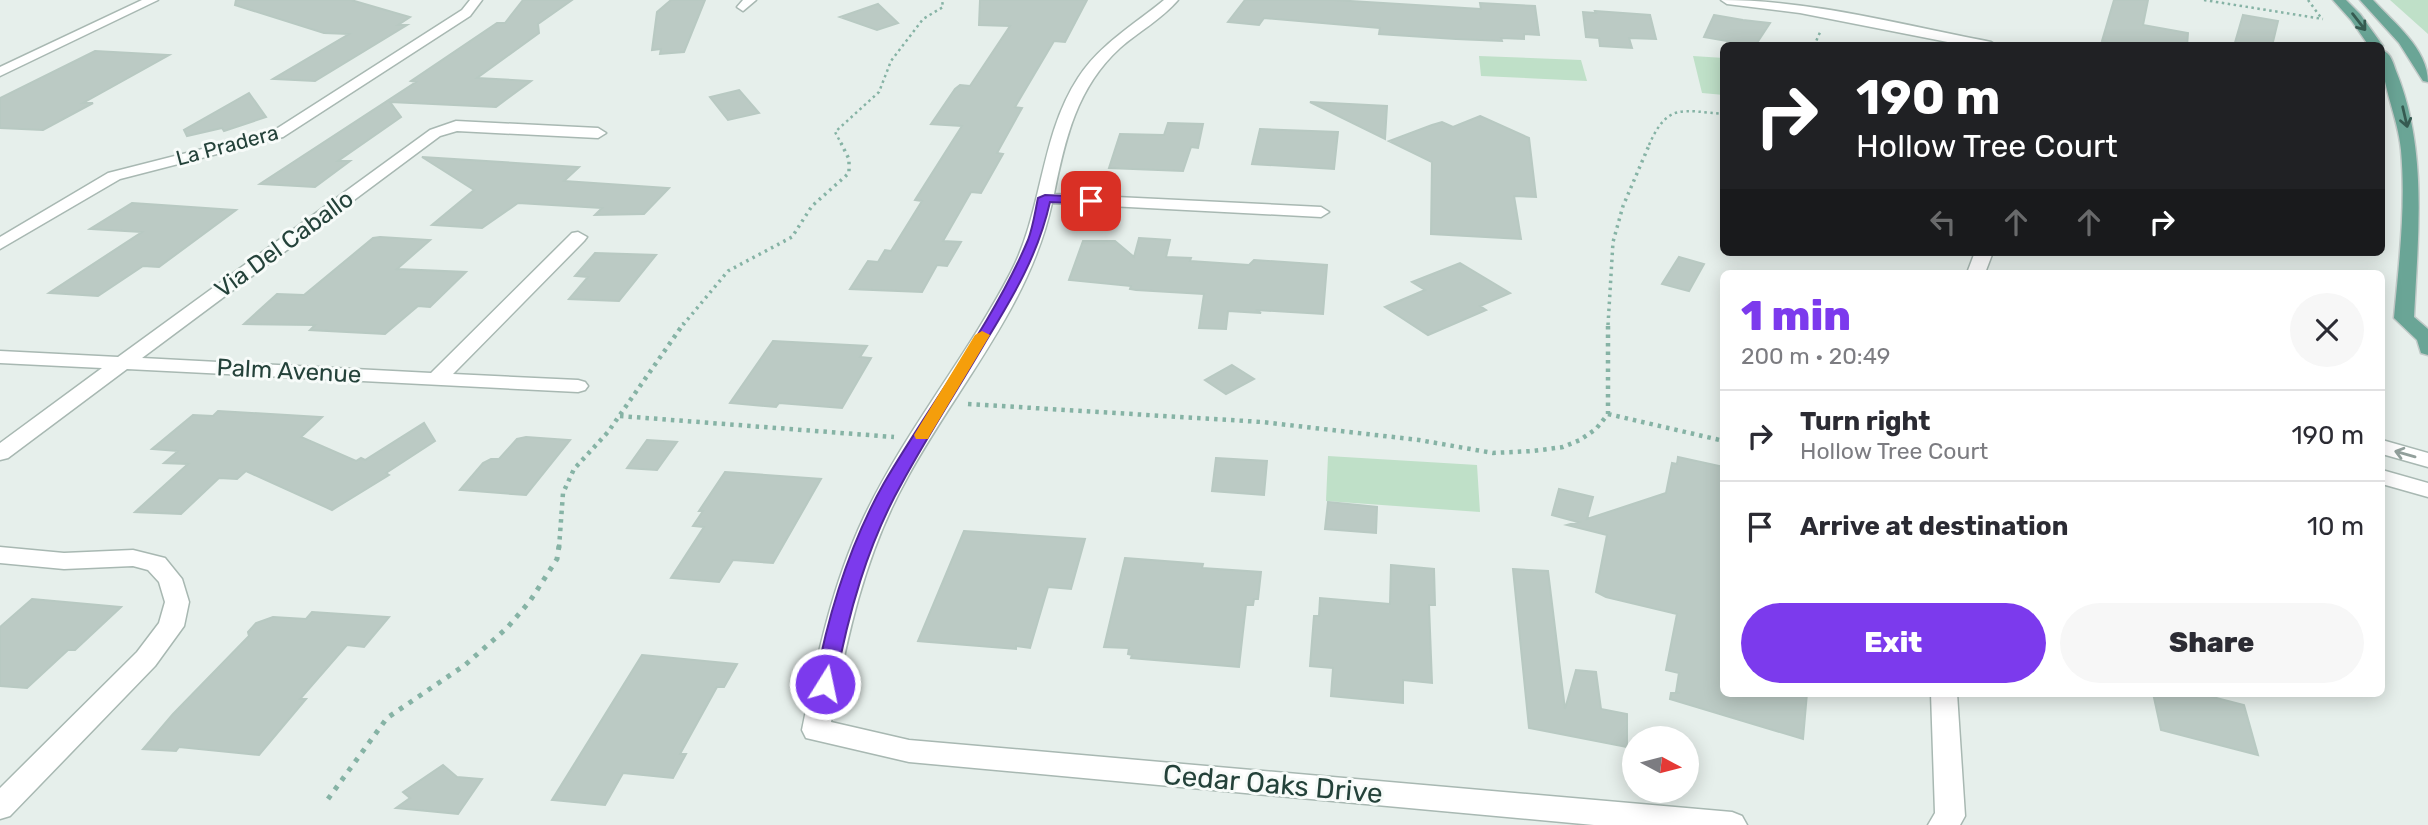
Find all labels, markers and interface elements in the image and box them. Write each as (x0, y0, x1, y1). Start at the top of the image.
one-way arrow (2351, 12, 2366, 31)
text: 190 m (1856, 68, 2000, 126)
icon: right (1741, 70, 1832, 161)
one-way arrow (2399, 106, 2412, 128)
street label: La Pradera (173, 119, 281, 171)
text: Hollow Tree Court (1856, 127, 2118, 165)
pin (1061, 171, 1121, 231)
icon: arrive (1072, 182, 1110, 220)
street label: Via Del Caballo (209, 184, 359, 304)
icon: left (1924, 203, 1962, 241)
icon: ahead (1997, 203, 2035, 241)
icon: ahead (2070, 203, 2108, 241)
icon: right (2143, 203, 2181, 241)
text: 1 min (1741, 291, 1851, 341)
button: close (2290, 293, 2364, 367)
text: 200 m · 20:49 (1741, 342, 1890, 370)
street label: Palm Avenue (216, 353, 362, 389)
text: Turn right (1800, 406, 1930, 437)
icon: right (1741, 417, 1779, 455)
text: 190 m (2291, 420, 2364, 451)
text: Hollow Tree Court (1800, 437, 1988, 465)
one-way arrow (2394, 447, 2417, 460)
icon: arrive (1741, 508, 1779, 546)
text: Arrive at destination (1800, 511, 2068, 542)
text: 10 m (2307, 511, 2364, 542)
button: Exit (1741, 603, 2046, 683)
button: Share (2060, 603, 2364, 683)
position arrow (788, 647, 862, 721)
north arrow (1622, 726, 1699, 803)
map controls (1622, 726, 1699, 803)
street label: Cedar Oaks Drive (1162, 758, 1384, 810)

